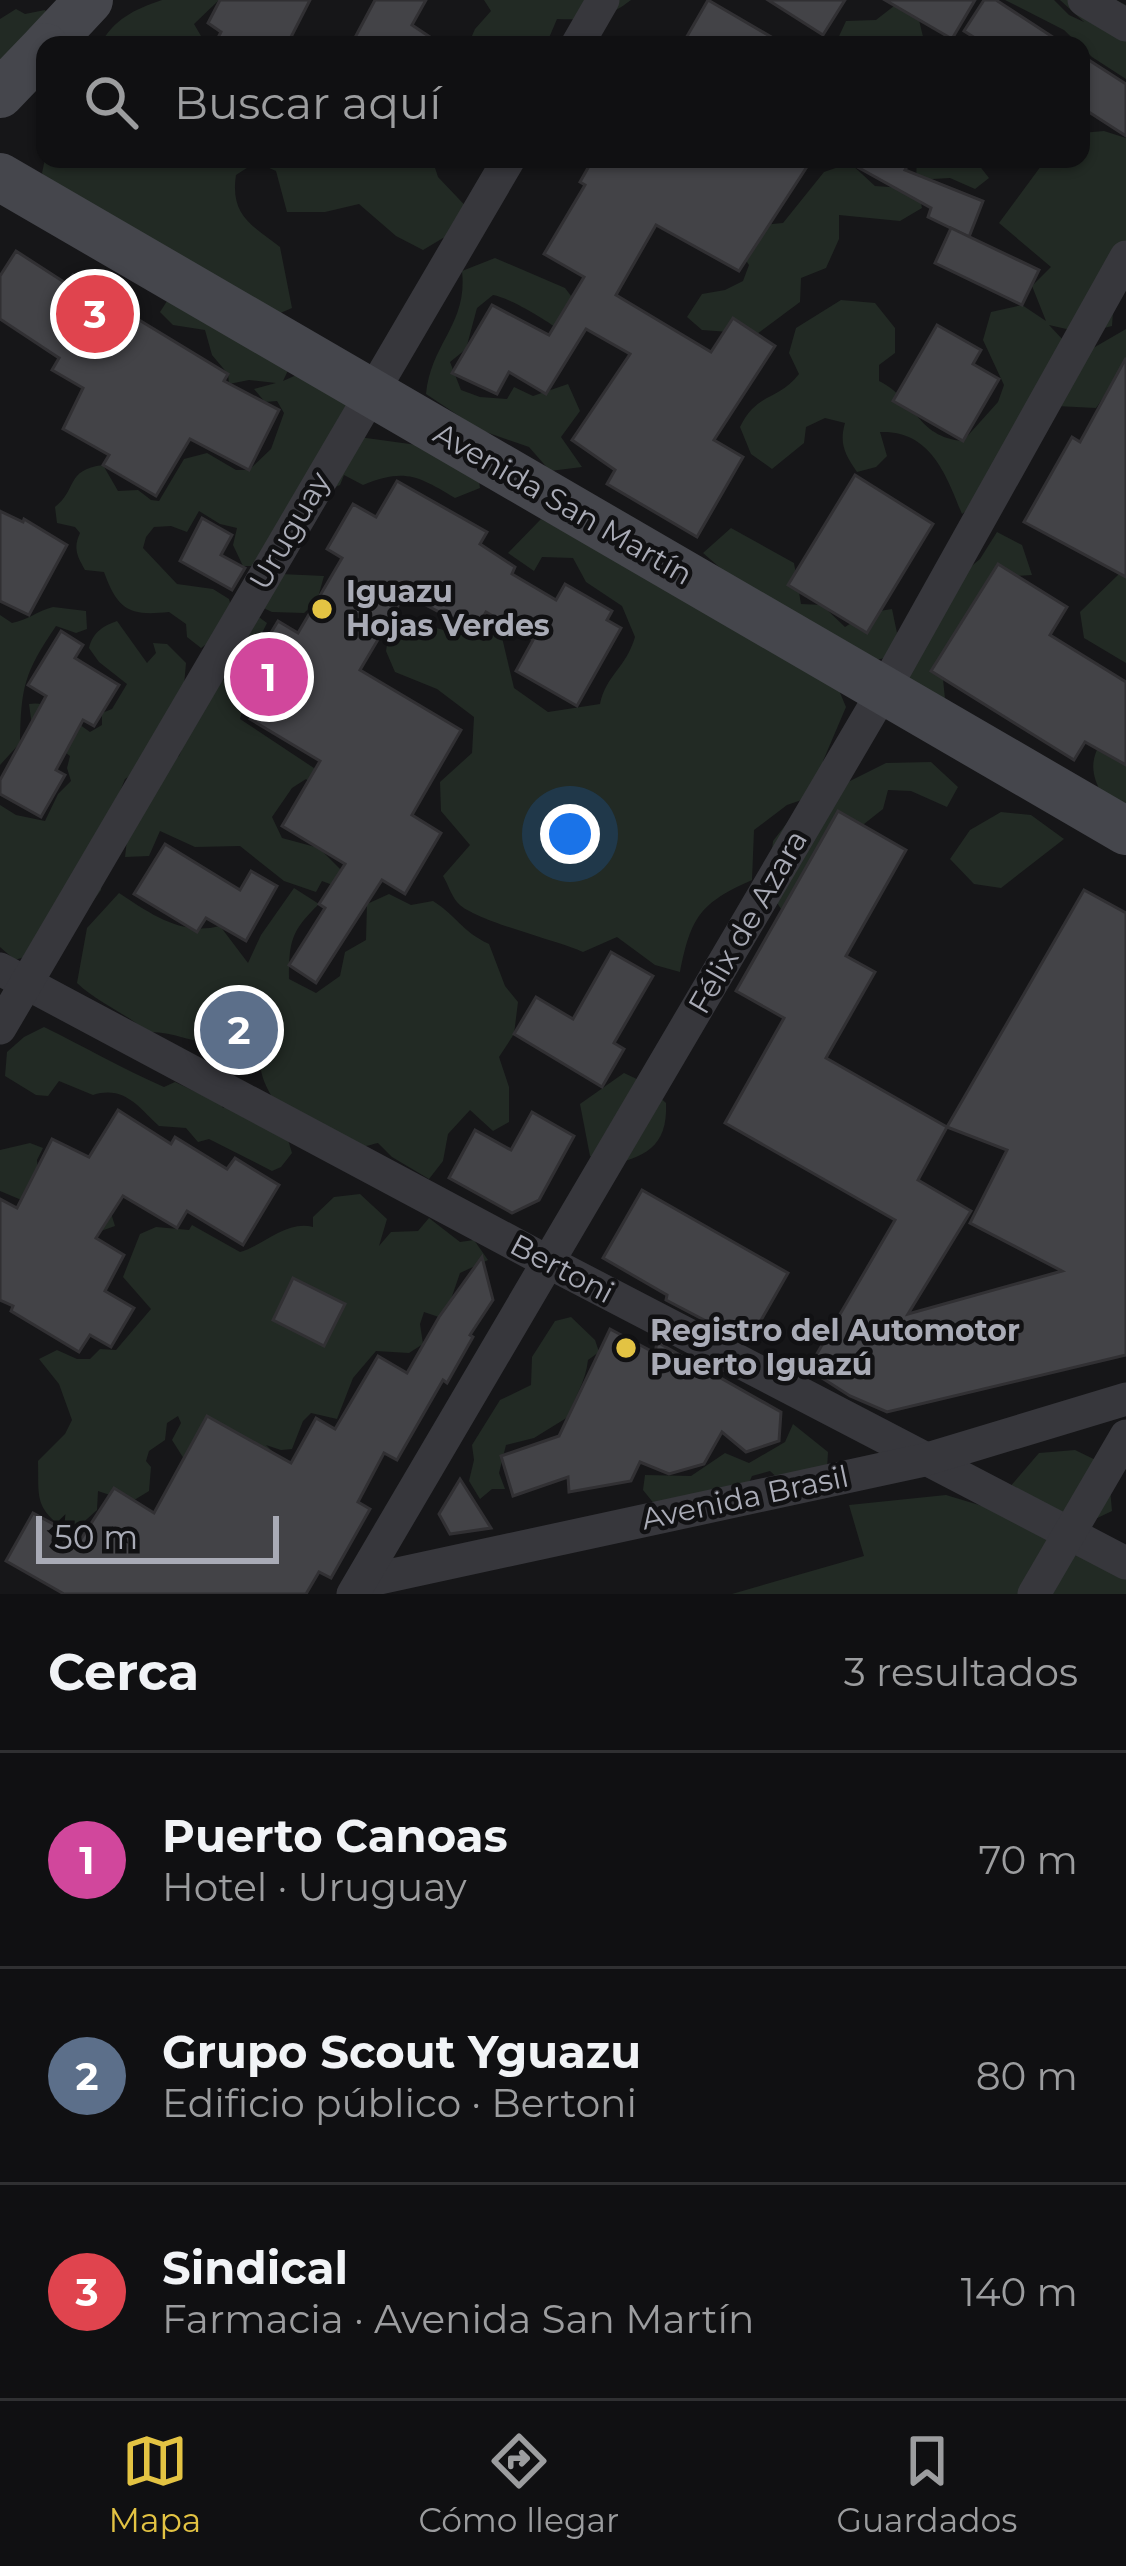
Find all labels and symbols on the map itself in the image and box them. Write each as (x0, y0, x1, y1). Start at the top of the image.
pin: 3 (56, 269, 134, 359)
street label: Avenida San Martín (427, 414, 699, 593)
street label: Uruguay (241, 465, 338, 596)
place label: Iguazu Hojas Verdes (346, 573, 550, 644)
marker: Iguazu Hojas Verdes (309, 596, 335, 622)
pin: 1 (230, 632, 308, 722)
your location (540, 804, 600, 864)
street label: Félix de Azara (680, 823, 815, 1020)
pin: 2 (200, 985, 278, 1075)
street label: Bertoni (504, 1226, 620, 1311)
place label: Registro del Automotor Puerto Iguazú (650, 1312, 1020, 1383)
marker: Registro del Automotor Puerto Iguazú (613, 1335, 639, 1361)
street label: Avenida Brasil (638, 1457, 852, 1538)
scale bar (36, 1510, 279, 1563)

